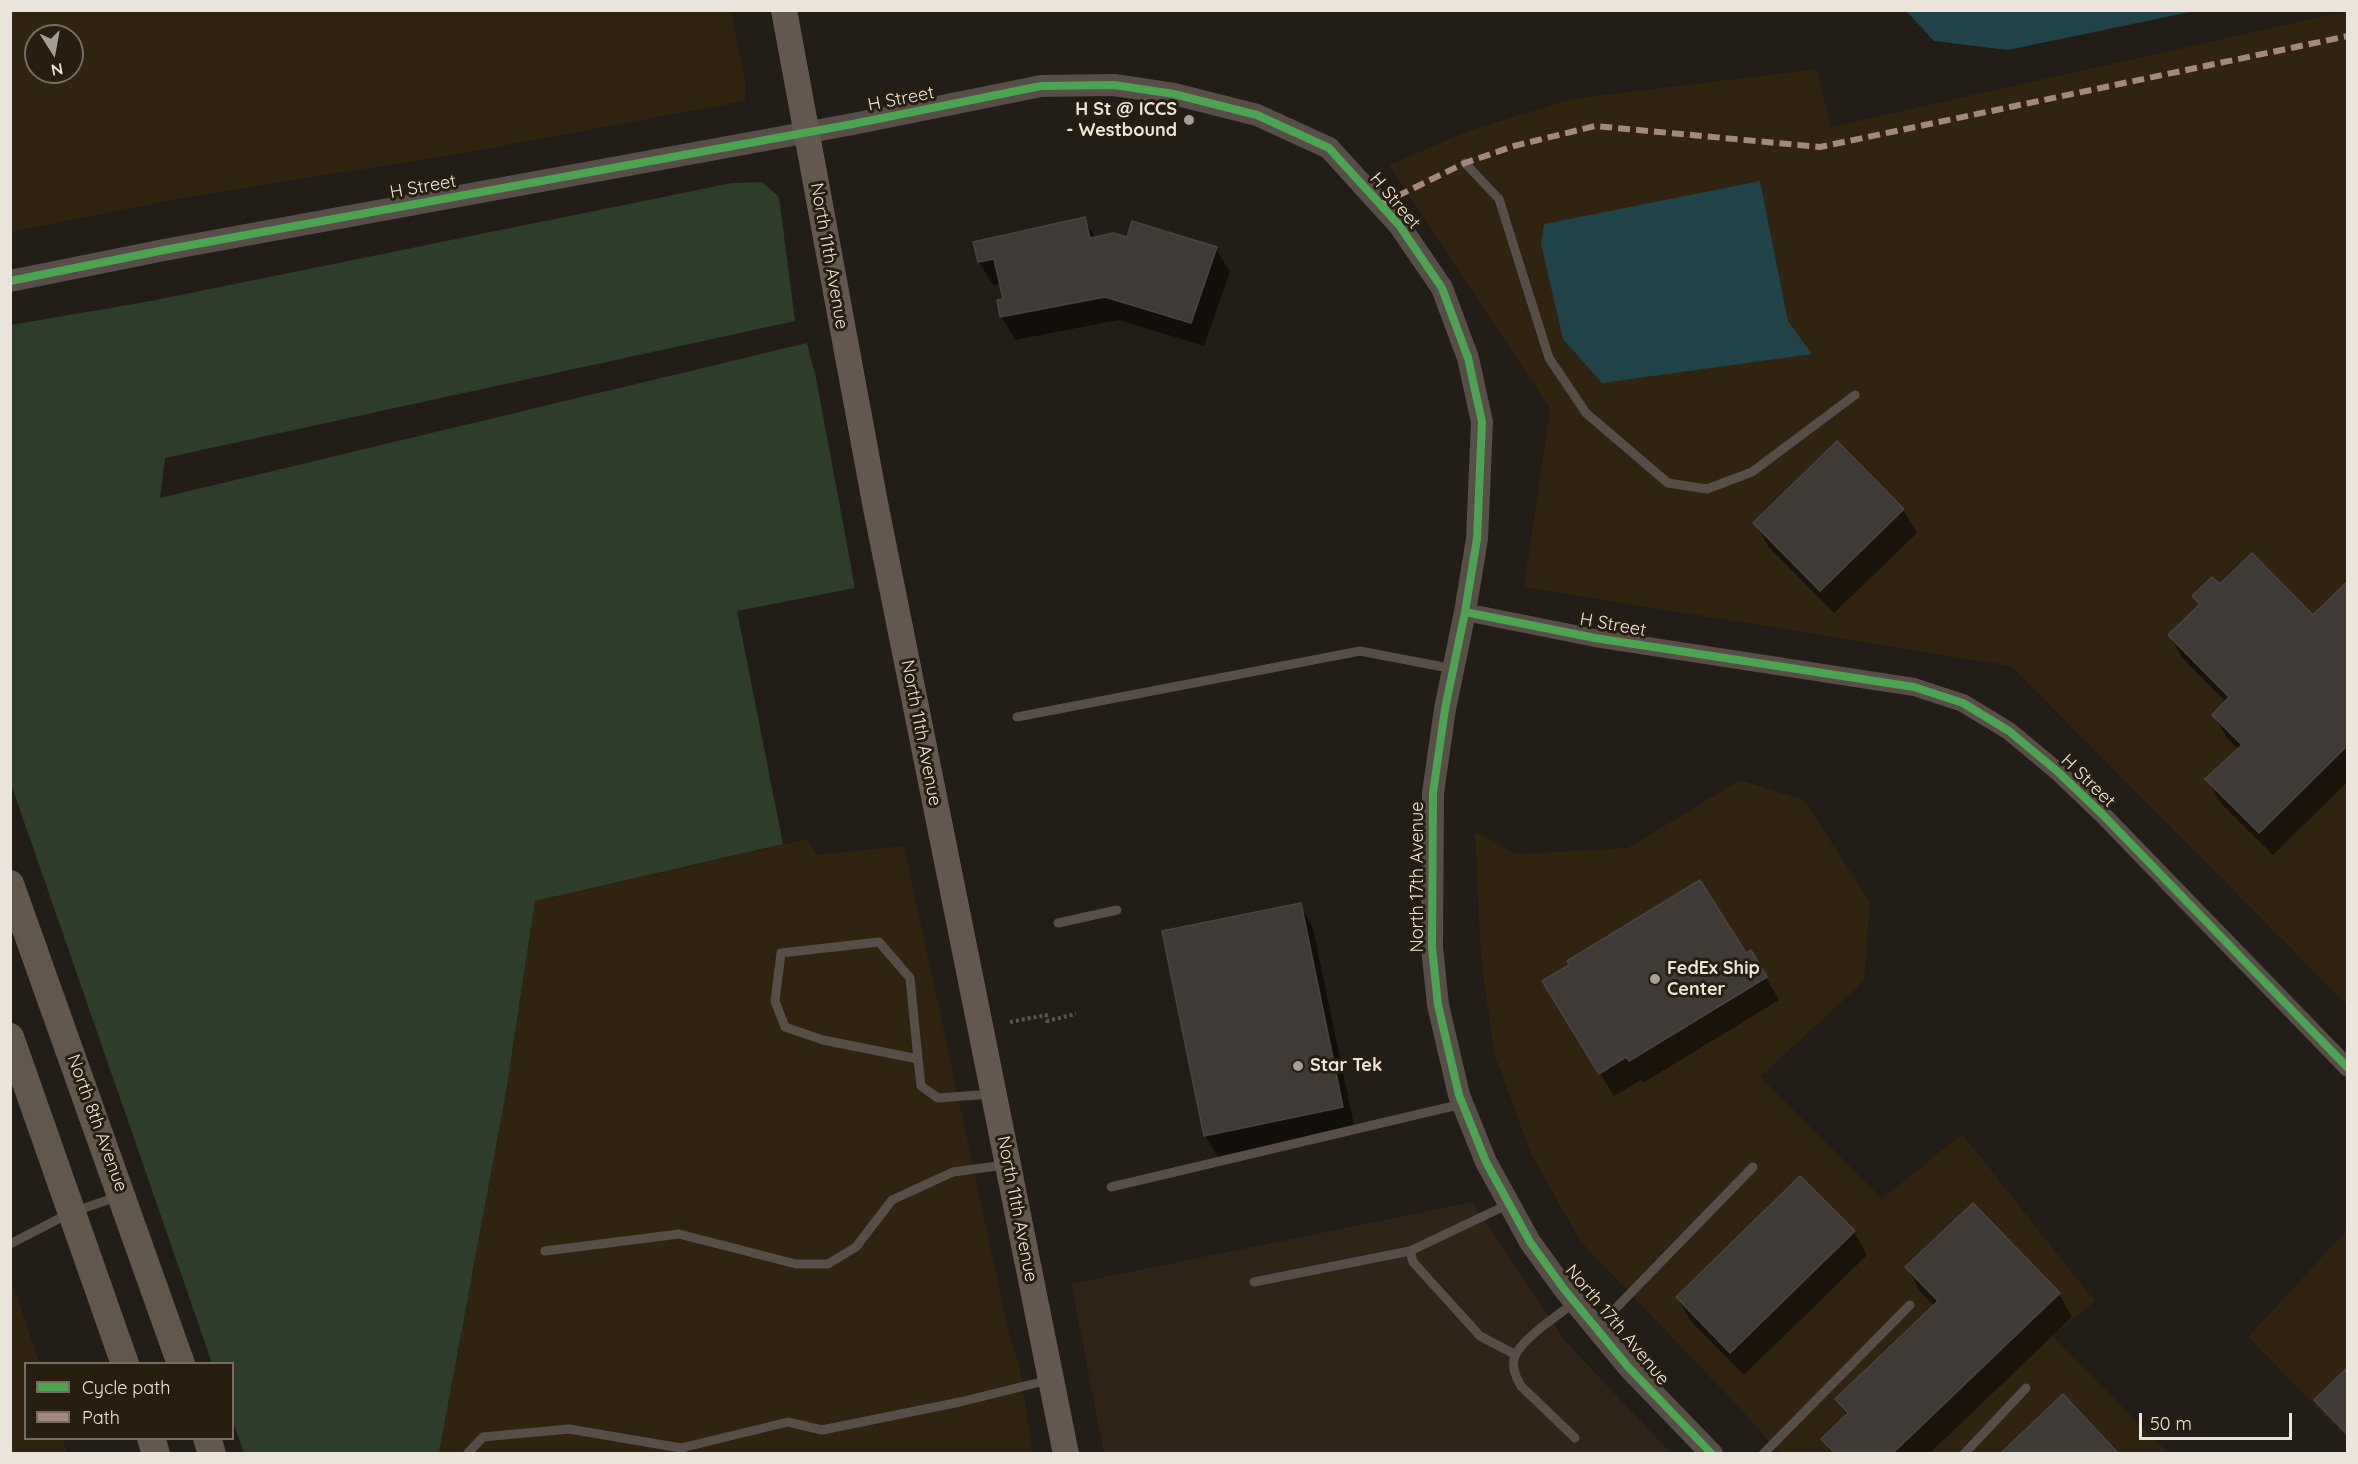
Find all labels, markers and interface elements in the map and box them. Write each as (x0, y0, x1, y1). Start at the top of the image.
north arrow (24, 24, 84, 84)
text: N (49, 59, 65, 81)
street label: H Street (866, 82, 936, 116)
place label: H St @ ICCS - Westbound (1066, 99, 1177, 142)
marker: H St @ ICCS - Westbound (1182, 113, 1196, 127)
street label: H Street (1365, 168, 1425, 234)
street label: H Street (388, 171, 458, 203)
street label: North 11th Avenue (805, 181, 853, 331)
street label: H Street (1578, 609, 1648, 641)
street label: North 11th Avenue (896, 658, 946, 808)
street label: H Street (2056, 750, 2120, 812)
street label: North 17th Avenue (1407, 802, 1429, 952)
place label: FedEx Ship Center (1667, 958, 1760, 1000)
marker: FedEx Ship Center (1648, 972, 1662, 986)
street label: North 8th Avenue (62, 1051, 132, 1195)
place label: Star Tek (1310, 1055, 1382, 1077)
marker: Star Tek (1291, 1059, 1305, 1073)
street label: North 11th Avenue (992, 1134, 1042, 1284)
street label: North 17th Avenue (1560, 1260, 1674, 1390)
legend (24, 1362, 234, 1440)
text: Cycle path (82, 1376, 170, 1399)
scale bar (2142, 1401, 2295, 1439)
text: Path (82, 1406, 120, 1429)
text: 50 m (2150, 1412, 2192, 1435)

